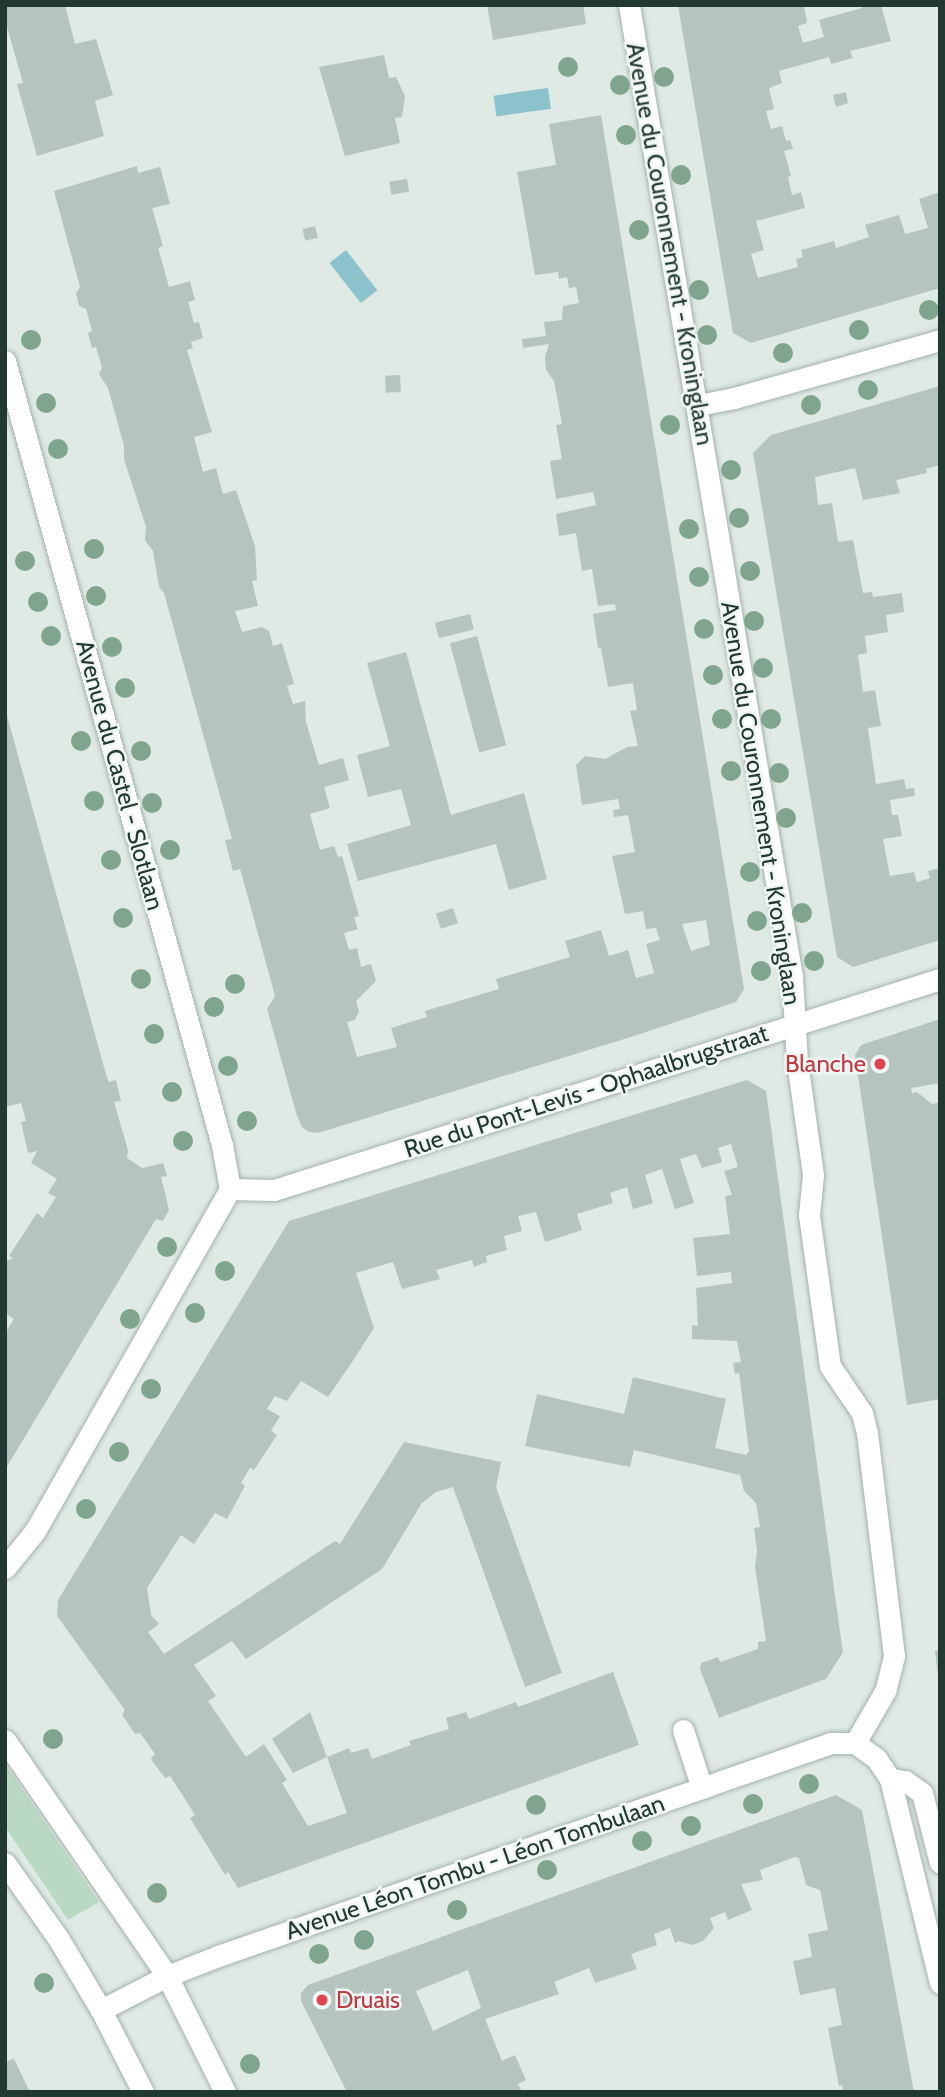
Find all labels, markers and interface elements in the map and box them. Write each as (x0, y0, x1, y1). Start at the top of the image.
street label: Avenue du Couronnement - Kroninglaan (620, 40, 720, 448)
street label: Avenue du Couronnement - Kroninglaan (715, 599, 807, 1007)
street label: Avenue du Castel - Slotlaan (70, 637, 170, 913)
street label: Rue du Pont-Levis - Ophaalbrugstraat (400, 1018, 772, 1164)
place label: Blanche (785, 1050, 866, 1078)
marker: Blanche (872, 1056, 888, 1072)
street label: Avenue Léon Tombu - Léon Tombulaan (282, 1788, 668, 1946)
place label: Druais (336, 1986, 400, 2014)
marker: Druais (314, 1992, 330, 2008)

